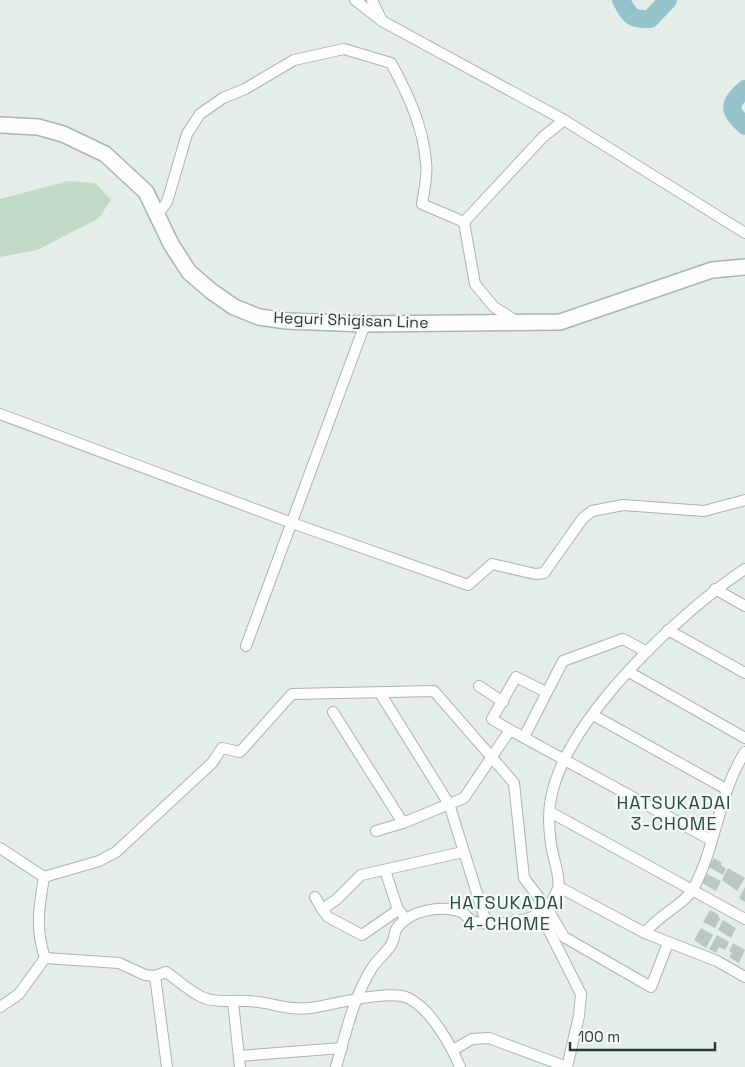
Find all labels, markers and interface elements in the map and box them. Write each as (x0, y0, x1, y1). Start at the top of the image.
street label: Heguri Shigisan Line (273, 307, 429, 333)
district label: HATSUKADAI 3-CHOME (617, 791, 731, 835)
district label: HATSUKADAI 4-CHOME (450, 891, 564, 935)
scale bar (570, 1020, 715, 1052)
text: 100 m (578, 1027, 620, 1046)

